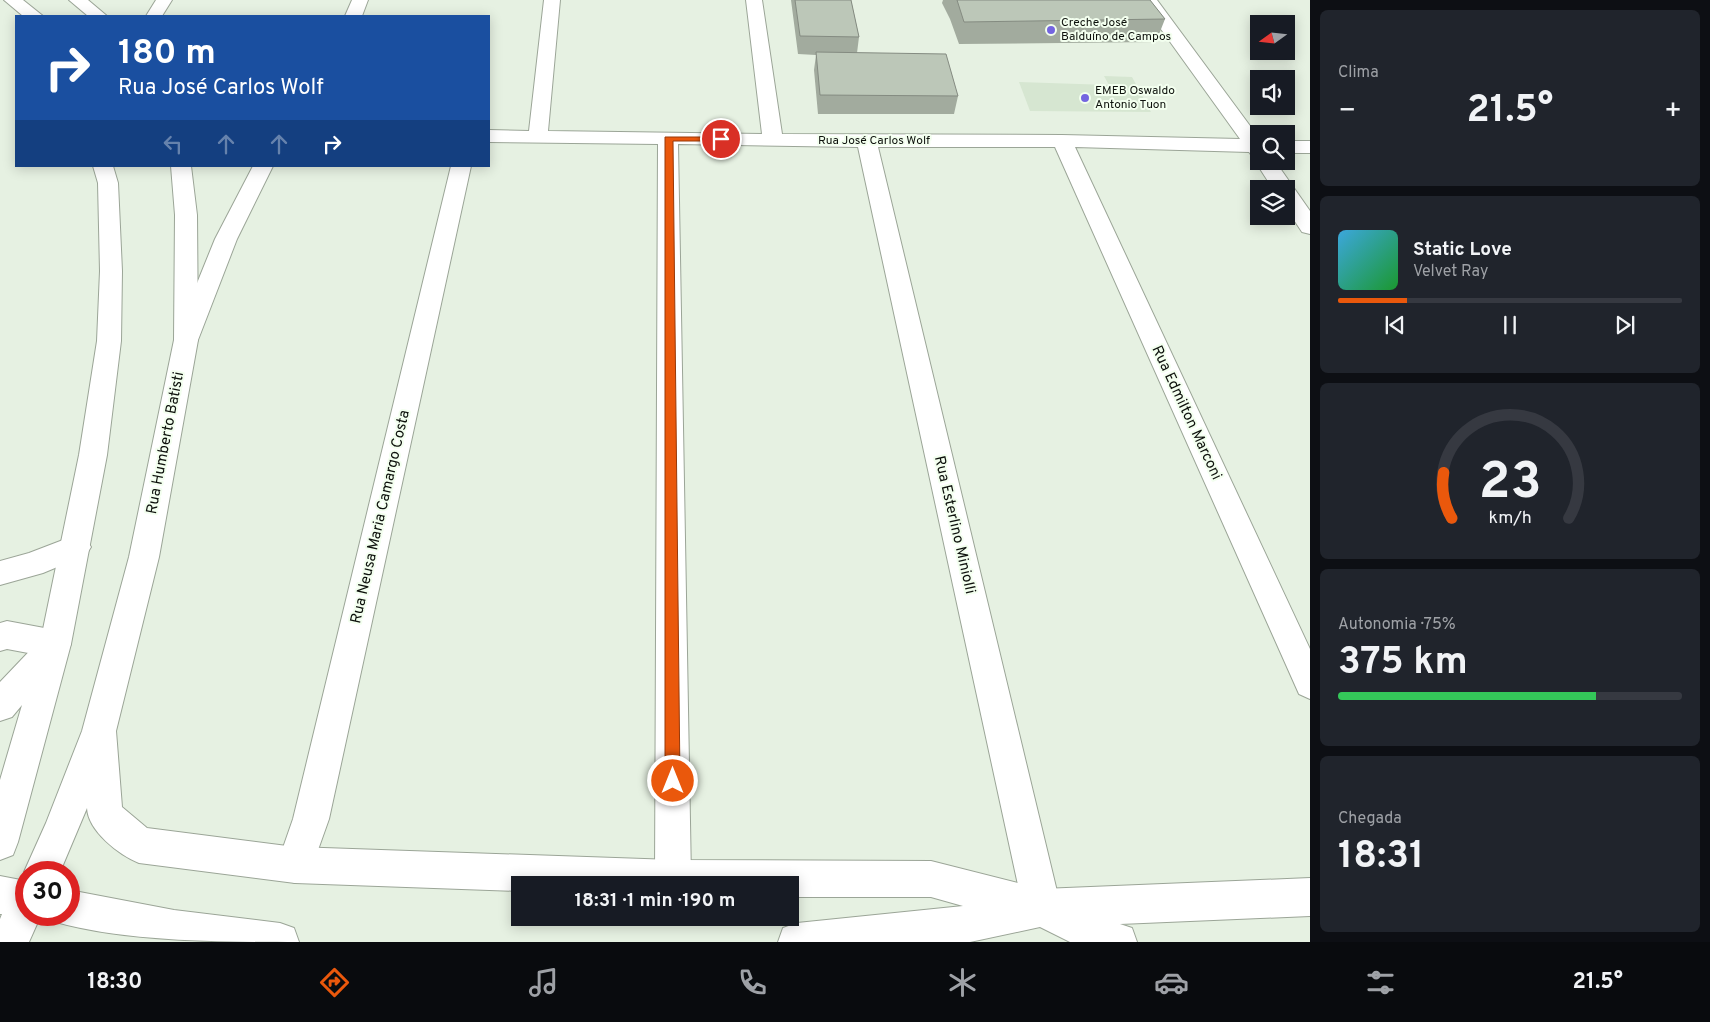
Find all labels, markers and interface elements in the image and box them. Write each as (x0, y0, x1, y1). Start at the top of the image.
place label: Creche José Balduíno de Campos (1061, 15, 1171, 45)
north arrow (1250, 15, 1295, 60)
map controls (1250, 15, 1295, 225)
marker: Creche José Balduíno de Campos (1045, 24, 1057, 36)
text: 180 m (118, 32, 216, 76)
icon: right (35, 35, 100, 100)
text: Clima (1338, 63, 1379, 83)
button: sound (1250, 70, 1295, 115)
text: Rua José Carlos Wolf (118, 75, 324, 102)
place label: EMEB Oswaldo Antonio Tuon (1095, 83, 1175, 113)
text: 21.5° (1467, 87, 1553, 136)
marker: EMEB Oswaldo Antonio Tuon (1079, 92, 1091, 104)
text: − (1338, 94, 1356, 130)
text: + (1664, 94, 1682, 130)
pin (700, 118, 742, 160)
icon: arrive (707, 125, 735, 153)
button: search (1250, 125, 1295, 170)
icon: left (159, 130, 187, 158)
icon: ahead (212, 130, 240, 158)
icon: ahead (265, 130, 293, 158)
icon: right (318, 130, 346, 158)
street label: Rua José Carlos Wolf (818, 133, 930, 149)
button: layers (1250, 180, 1295, 225)
text: Static Love (1413, 238, 1512, 262)
text: Velvet Ray (1413, 262, 1488, 282)
icon: previous (1381, 311, 1409, 339)
icon: pause (1496, 311, 1524, 339)
icon: next (1611, 311, 1639, 339)
street label: Rua Edmilton Marconi (1147, 343, 1225, 483)
street label: Rua Humberto Batisti (143, 370, 189, 516)
street label: Rua Neusa Maria Camargo Costa (347, 408, 415, 626)
text: 23 (1479, 451, 1541, 517)
street label: Rua Esterlino Miniolli (929, 454, 979, 596)
text: km/h (1488, 507, 1532, 530)
text: Autonomia · 75% (1338, 615, 1456, 635)
text: 375 km (1338, 639, 1468, 688)
position arrow (646, 754, 698, 806)
text: Chegada (1338, 809, 1402, 829)
text: 18:31 (1338, 833, 1424, 882)
speed limit sign: 30 (15, 861, 80, 926)
text: 18:31 · 1 min · 190 m (575, 889, 735, 913)
icon: directions (317, 965, 352, 1000)
icon: music (526, 965, 561, 1000)
icon: phone (735, 965, 770, 1000)
icon: climate (945, 965, 980, 1000)
icon: car (1154, 965, 1189, 1000)
icon: filters (1363, 965, 1398, 1000)
text: 18:30 (87, 969, 142, 996)
text: 21.5° (1573, 969, 1623, 996)

